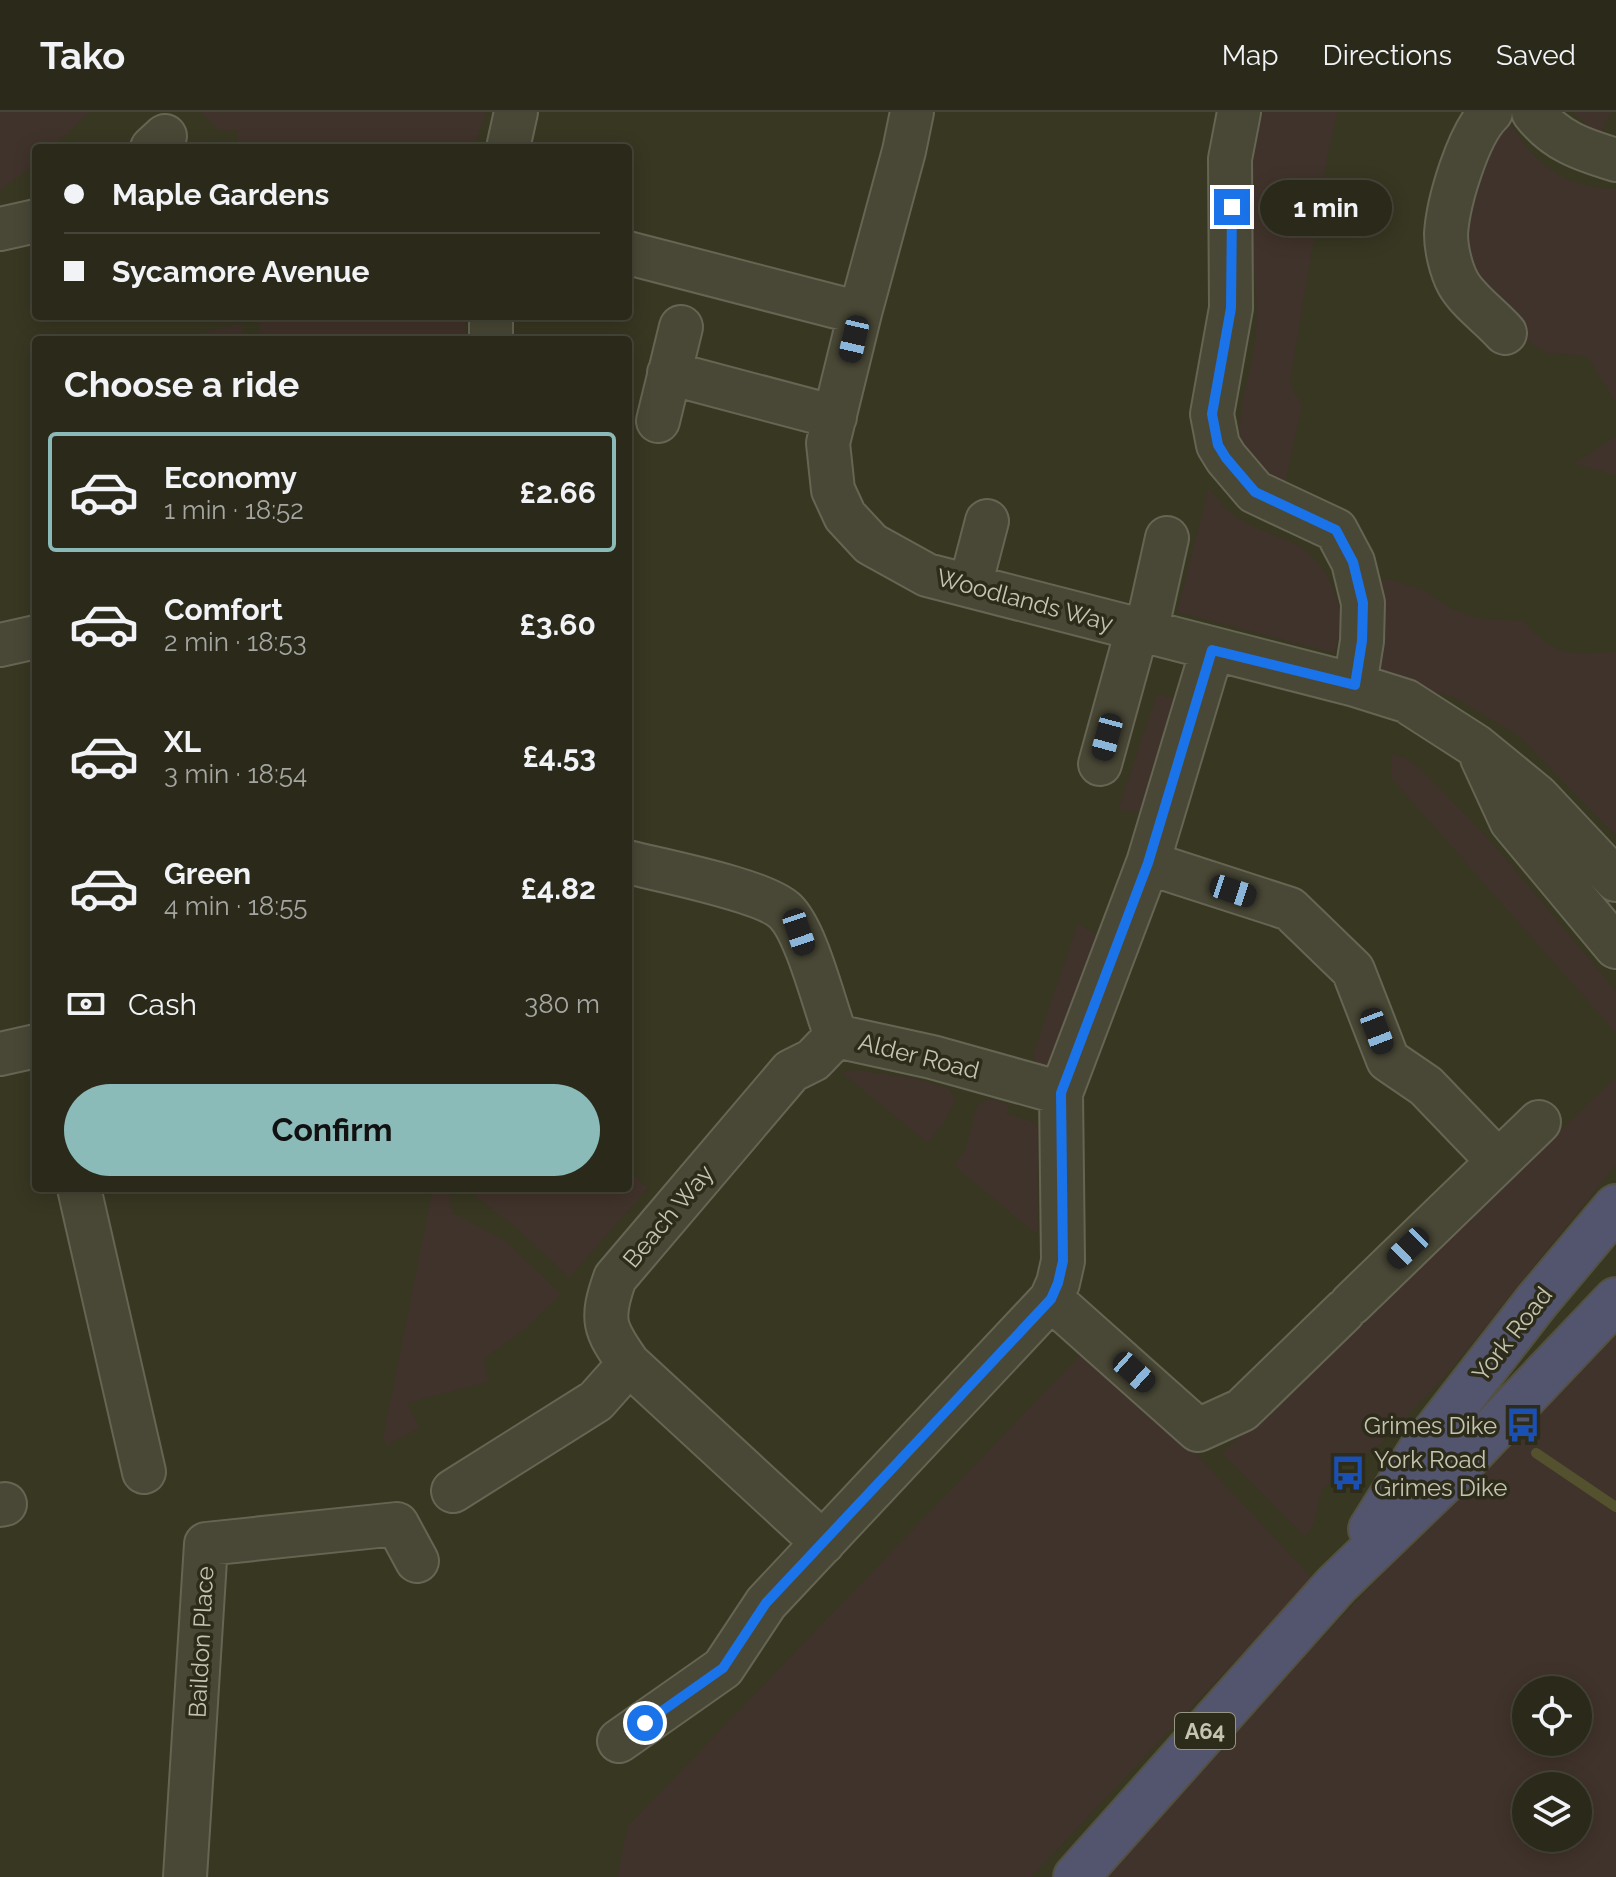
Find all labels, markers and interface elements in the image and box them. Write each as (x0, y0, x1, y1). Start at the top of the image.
text: Tako (40, 33, 125, 78)
text: Map (1222, 39, 1279, 72)
text: Directions (1323, 39, 1452, 72)
text: Saved (1496, 39, 1576, 72)
text: Maple Gardens (112, 177, 329, 212)
callout: 1 min (1260, 179, 1392, 235)
route end (1214, 189, 1250, 225)
text: 1 min (1293, 193, 1359, 223)
text: Sycamore Avenue (112, 254, 370, 289)
car (837, 313, 871, 365)
text: Choose a ride (64, 363, 299, 405)
icon: car (68, 456, 140, 528)
text: Economy (164, 460, 297, 495)
text: £2.66 (520, 475, 596, 510)
text: 1 min · 18:52 (164, 495, 304, 525)
street label: Woodlands Way (933, 562, 1117, 638)
icon: car (68, 588, 140, 660)
text: Comfort (164, 592, 283, 627)
text: £3.60 (520, 607, 596, 642)
text: 2 min · 18:53 (164, 627, 307, 657)
car (1089, 711, 1125, 763)
icon: car (68, 720, 140, 792)
text: XL (164, 724, 201, 759)
text: £4.53 (522, 739, 596, 774)
text: 3 min · 18:54 (164, 759, 307, 789)
icon: car (68, 852, 140, 924)
text: Green (164, 856, 251, 891)
text: £4.82 (521, 871, 596, 906)
car (1206, 872, 1260, 910)
text: 4 min · 18:55 (164, 891, 308, 921)
car (780, 905, 818, 959)
icon: cash (64, 982, 108, 1026)
text: Cash (128, 987, 197, 1022)
text: 380 m (524, 989, 600, 1019)
car (1357, 1004, 1397, 1058)
street label: Alder Road (856, 1027, 982, 1085)
button: Confirm (64, 1084, 600, 1176)
street label: Beach Way (617, 1159, 719, 1273)
car (1382, 1223, 1434, 1273)
street label: York Road (1466, 1281, 1558, 1387)
car (1108, 1347, 1160, 1397)
bus stop icon: Grimes Dike (1504, 1406, 1542, 1444)
place label: Grimes Dike (1364, 1411, 1497, 1440)
place label: York Road Grimes Dike (1374, 1445, 1507, 1502)
bus stop icon: York Road Grimes Dike (1329, 1454, 1367, 1492)
street label: Baildon Place (183, 1565, 219, 1719)
map controls (1512, 1676, 1592, 1852)
button: locate (1512, 1676, 1592, 1756)
route start (627, 1705, 663, 1741)
road number: A64 (1175, 1713, 1235, 1749)
button: layers (1512, 1772, 1592, 1852)

